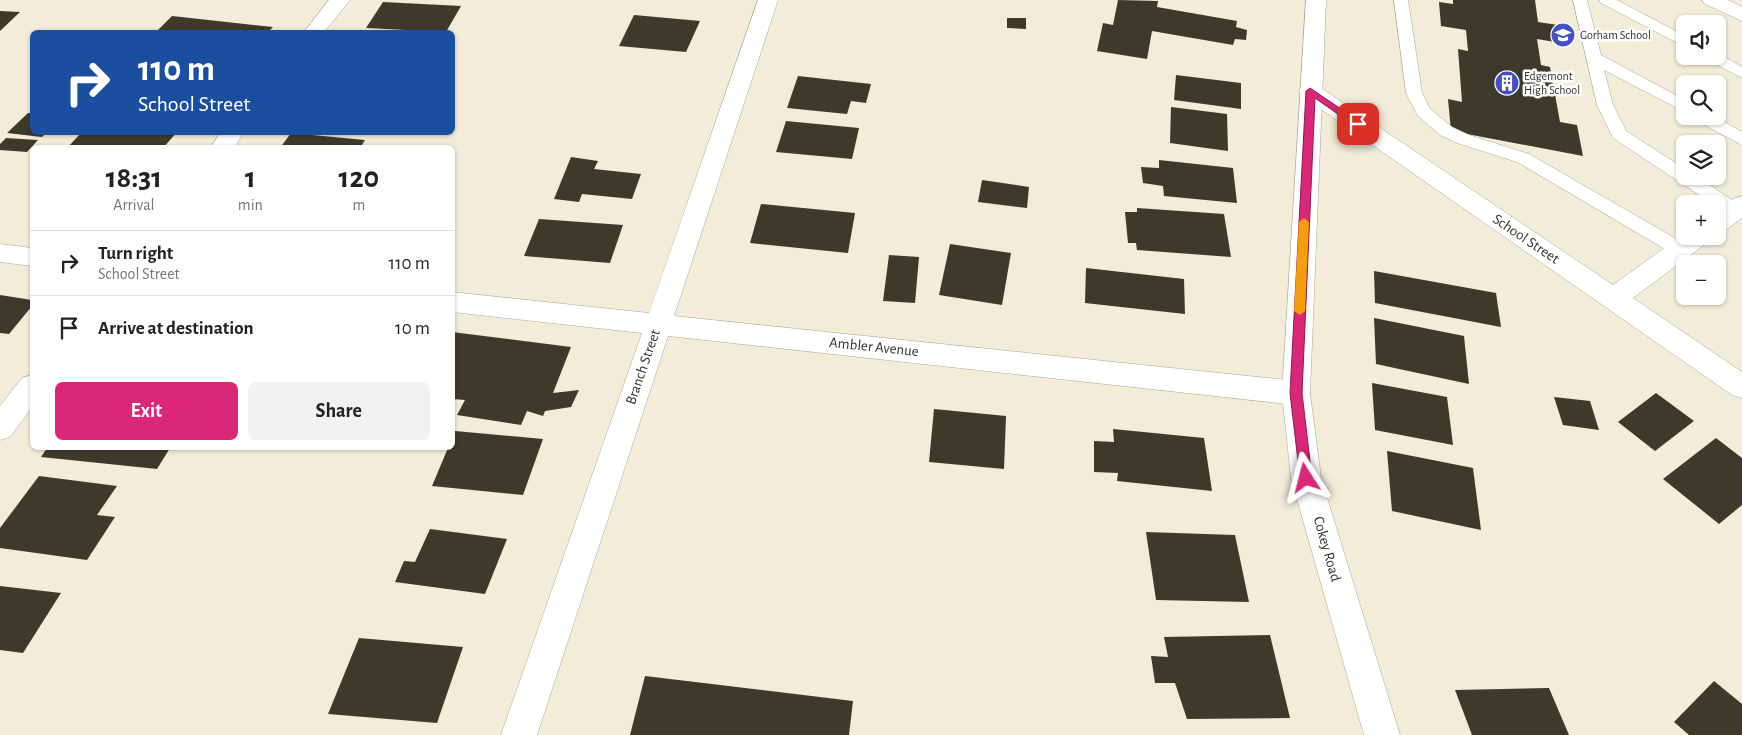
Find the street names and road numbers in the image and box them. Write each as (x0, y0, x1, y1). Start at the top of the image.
street label: School Street (1490, 211, 1562, 267)
street label: Branch Street (623, 327, 663, 407)
street label: Ambler Avenue (829, 335, 920, 359)
street label: Cokey Road (1311, 515, 1344, 584)

